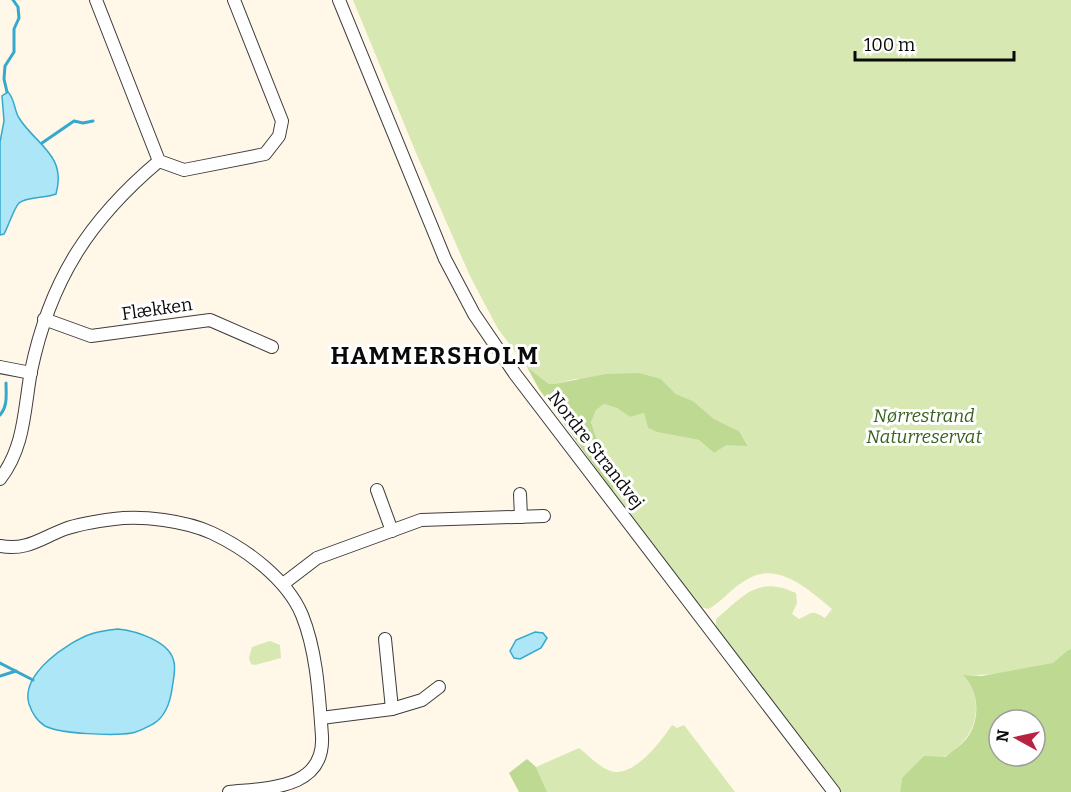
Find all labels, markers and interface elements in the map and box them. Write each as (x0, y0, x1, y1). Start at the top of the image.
scale bar (855, 24, 1014, 62)
text: 100 m (864, 34, 915, 56)
street label: Flækken (120, 293, 194, 325)
district label: HAMMERSHOLM (330, 342, 540, 370)
street label: Nordre Strandvej (543, 387, 649, 513)
park label: Nørrestrand Naturreservat (866, 405, 982, 448)
north arrow (987, 708, 1047, 768)
text: N (992, 729, 1013, 743)

